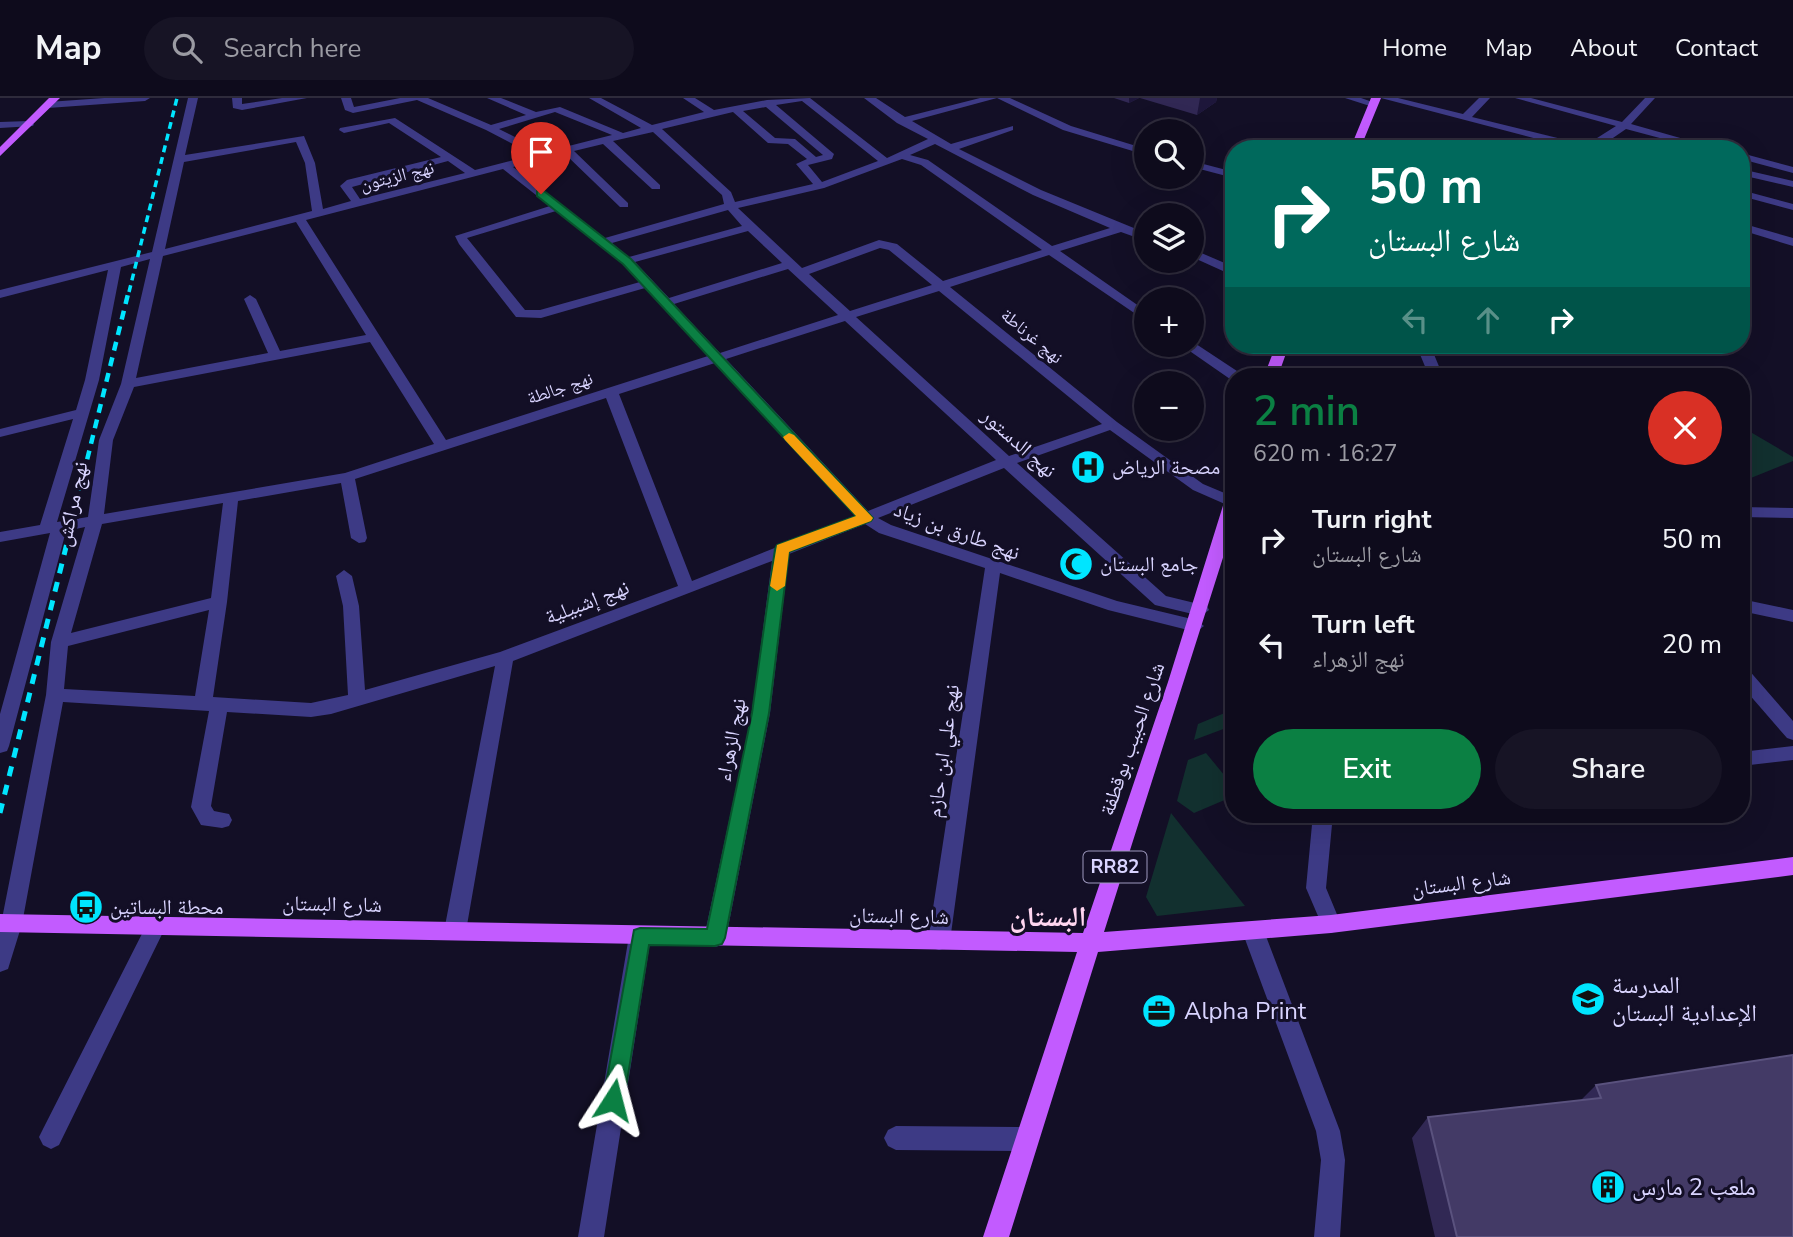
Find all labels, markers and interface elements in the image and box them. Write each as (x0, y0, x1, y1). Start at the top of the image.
search box (144, 17, 634, 80)
text: Map (35, 26, 102, 71)
icon: search (168, 29, 206, 67)
text: Search here (224, 31, 361, 66)
text: Home (1382, 32, 1447, 64)
text: Map (1485, 32, 1532, 64)
text: About (1570, 32, 1637, 64)
text: Contact (1675, 32, 1758, 64)
map controls (1134, 119, 1204, 441)
button: search (1134, 119, 1204, 189)
pin (511, 122, 571, 194)
icon: arrive (522, 133, 560, 171)
text: 50 m (1368, 153, 1483, 220)
street label: نهج الزيتون (358, 155, 437, 197)
icon: right (1253, 168, 1344, 259)
button: layers (1134, 203, 1204, 273)
text: شارع البستان (1368, 219, 1520, 262)
button: + (1134, 287, 1204, 357)
icon: left (1396, 301, 1434, 339)
icon: ahead (1469, 301, 1507, 339)
icon: right (1542, 301, 1580, 339)
street label: نهج غرناطة (996, 303, 1068, 369)
street label: نهج جالطة (524, 366, 596, 410)
button: − (1134, 371, 1204, 441)
text: 2 min (1253, 383, 1360, 440)
button: close (1648, 391, 1722, 465)
street label: نهج الدستور (975, 401, 1063, 484)
text: 620 m · 16:27 (1253, 438, 1398, 469)
hospital icon: مصحة الرياض (1069, 448, 1107, 486)
place label: مصحة الرياض (1112, 453, 1220, 481)
street label: نهج مراكش (49, 459, 95, 549)
street label: نهج طارق بن زياد (890, 495, 1024, 567)
text: Turn right (1312, 502, 1431, 537)
icon: right (1253, 521, 1291, 559)
text: 50 m (1662, 522, 1722, 557)
text: شارع البستان (1312, 539, 1422, 570)
mosque icon: جامع البستان (1057, 545, 1095, 583)
place label: جامع البستان (1100, 550, 1198, 578)
street label: نهج إشبيلية (541, 573, 633, 631)
text: Turn left (1312, 607, 1415, 642)
icon: left (1253, 626, 1291, 664)
text: 20 m (1662, 627, 1722, 662)
text: نهج الزهراء (1312, 644, 1404, 675)
street label: شارع الحبيب بوقطفة (1093, 659, 1171, 819)
street label: نهج علي ابن حازم (920, 683, 969, 820)
street label: نهج الزهراء (709, 696, 753, 784)
button: Exit (1253, 729, 1481, 809)
button: Share (1495, 729, 1722, 809)
road number: RR82 (1084, 852, 1146, 882)
street label: شارع البستان (1410, 863, 1512, 903)
bus stop icon: محطة البساتين (67, 888, 105, 926)
street label: شارع البستان (282, 889, 382, 919)
place label: محطة البساتين (110, 893, 224, 921)
district label: البستان (1010, 898, 1086, 936)
street label: شارع البستان (849, 901, 949, 931)
place label: المدرسة الإعدادية البستان (1612, 969, 1757, 1029)
school or university icon: المدرسة الإعدادية البستان (1569, 980, 1607, 1018)
office icon: Alpha Print (1140, 992, 1178, 1030)
place label: Alpha Print (1184, 995, 1307, 1027)
position arrow (576, 1063, 650, 1137)
building icon: ملعب 2 مارس (1589, 1168, 1627, 1206)
place label: ملعب 2 مارس (1632, 1171, 1756, 1203)

